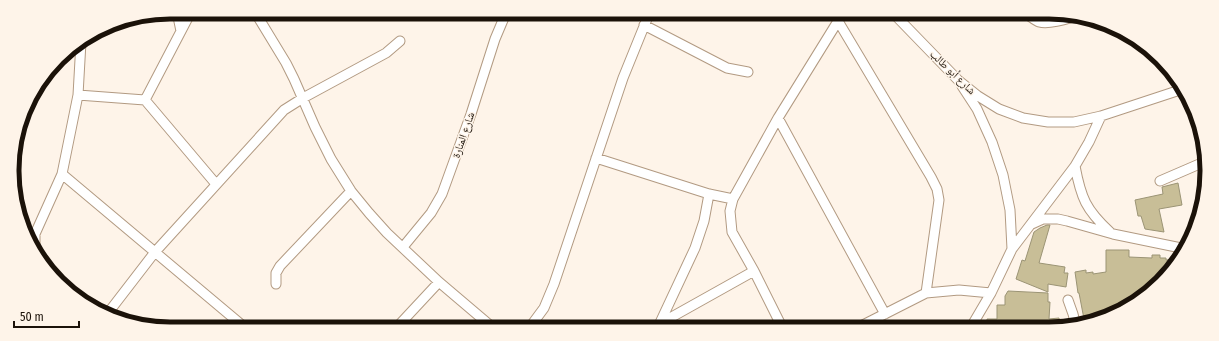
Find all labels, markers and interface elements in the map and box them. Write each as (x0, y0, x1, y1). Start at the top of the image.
street label: شارع أبو طالب (927, 47, 979, 97)
street label: شارع المنارة (450, 110, 477, 160)
scale bar (14, 303, 79, 329)
text: 50 m (20, 310, 44, 324)

